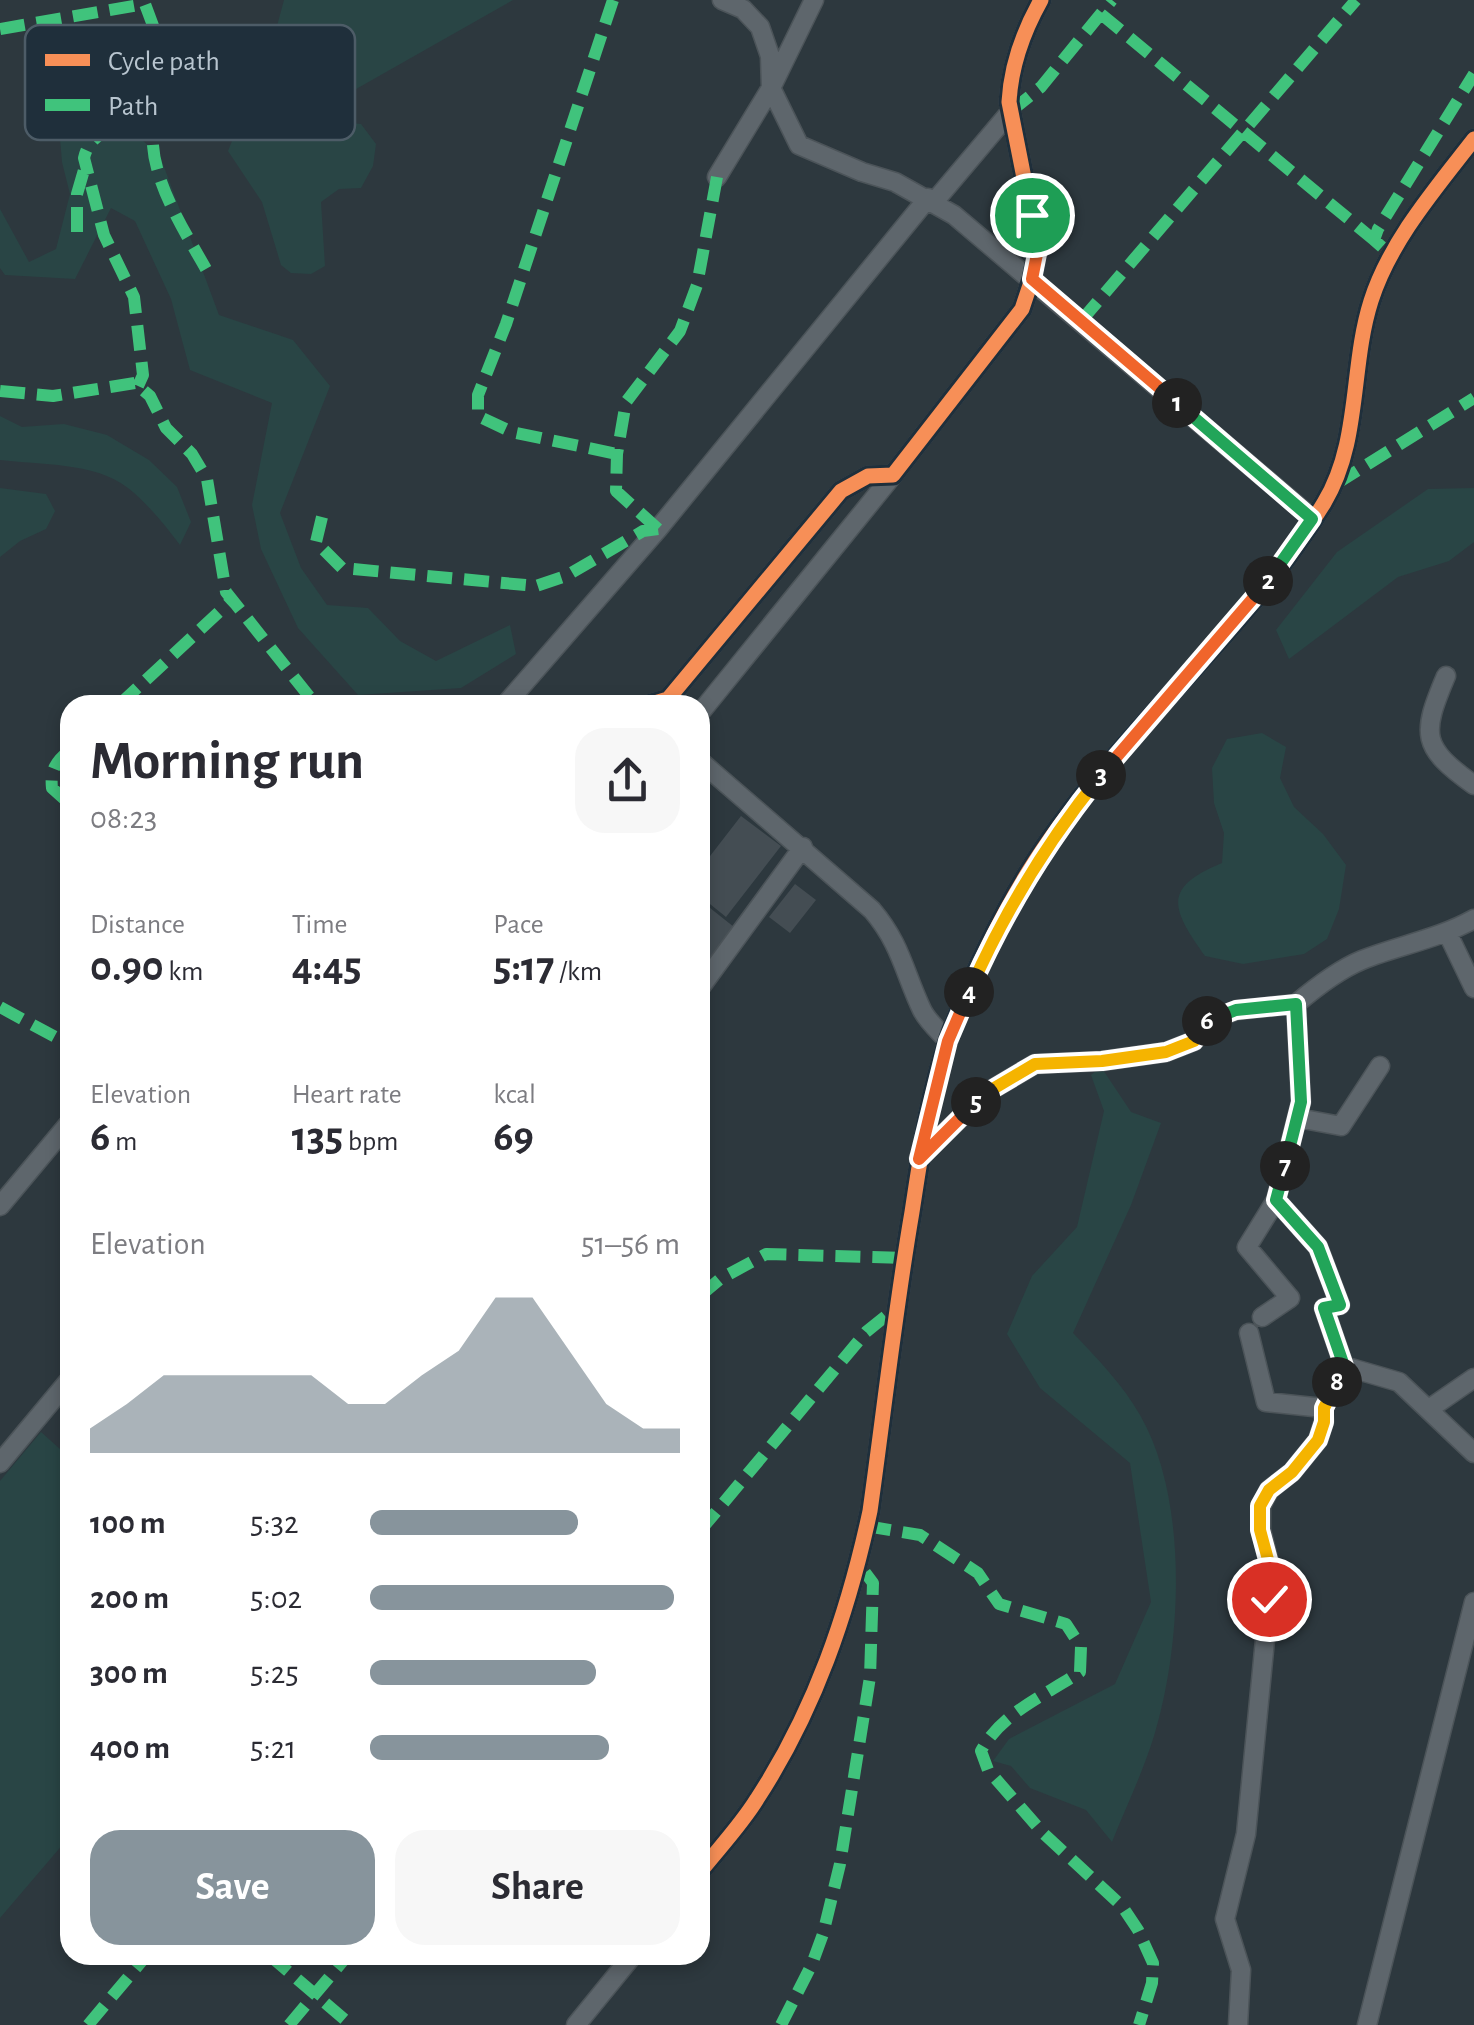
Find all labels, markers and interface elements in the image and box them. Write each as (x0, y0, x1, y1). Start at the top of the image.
legend (25, 25, 355, 140)
text: Cycle path (108, 48, 220, 76)
text: Path (108, 93, 158, 121)
pin (990, 173, 1075, 258)
icon: arrive (1005, 188, 1060, 243)
pin: 1 (1152, 378, 1202, 428)
text: 1 (1172, 389, 1182, 417)
pin: 2 (1243, 556, 1293, 606)
text: 2 (1261, 567, 1275, 595)
button: share (575, 728, 680, 833)
text: Morning run (90, 734, 364, 789)
pin: 3 (1076, 750, 1126, 800)
text: 3 (1095, 761, 1107, 789)
text: 08:23 (90, 802, 157, 834)
text: Distance (90, 911, 185, 939)
text: Time (292, 911, 347, 939)
text: Pace (493, 911, 544, 939)
text: 0.90 (90, 946, 164, 988)
text: 4:45 (292, 946, 362, 988)
text: 5:17 (493, 946, 554, 988)
text: km (164, 958, 203, 986)
text: /km (554, 958, 602, 986)
pin: 4 (944, 967, 994, 1017)
text: 4 (962, 978, 976, 1006)
pin: 6 (1182, 996, 1232, 1046)
text: 6 (1200, 1007, 1214, 1035)
pin: 5 (951, 1077, 1001, 1127)
text: Elevation (90, 1081, 191, 1109)
text: Heart rate (292, 1081, 402, 1109)
text: kcal (493, 1081, 536, 1109)
text: 5 (970, 1088, 982, 1116)
text: 6 (90, 1116, 110, 1158)
text: 135 (292, 1116, 343, 1158)
text: 69 (493, 1116, 534, 1158)
text: m (110, 1128, 137, 1156)
text: bpm (343, 1128, 398, 1156)
pin: 7 (1260, 1141, 1310, 1191)
text: 7 (1279, 1152, 1291, 1180)
text: Elevation (90, 1228, 206, 1260)
text: 51–56 m (581, 1228, 680, 1260)
pin: 8 (1312, 1357, 1362, 1407)
text: 8 (1330, 1368, 1344, 1396)
text: 100 m (90, 1507, 166, 1539)
text: 5:32 (250, 1507, 298, 1539)
pin (1227, 1557, 1312, 1642)
icon: check (1242, 1572, 1297, 1627)
text: 200 m (90, 1582, 169, 1614)
text: 5:02 (250, 1582, 302, 1614)
text: 300 m (90, 1657, 168, 1689)
text: 5:25 (250, 1657, 299, 1689)
text: 400 m (90, 1732, 170, 1764)
text: 5:21 (250, 1732, 296, 1764)
button: Save (90, 1830, 375, 1945)
button: Share (395, 1830, 680, 1945)

